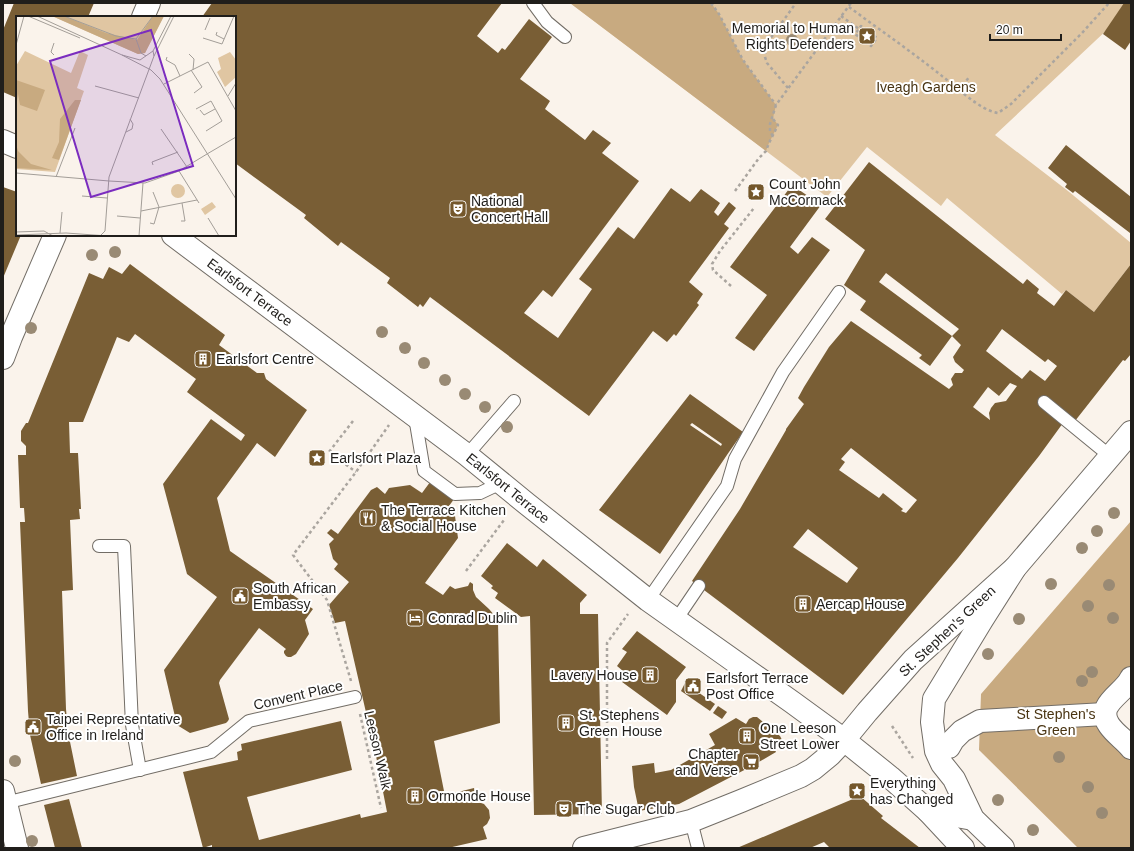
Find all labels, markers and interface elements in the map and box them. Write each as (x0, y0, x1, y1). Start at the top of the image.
inset map (16, 16, 236, 236)
scale bar (990, 16, 1061, 42)
place label: Memorial to Human Rights Defenders (732, 20, 854, 52)
text: 20 m (996, 23, 1023, 37)
place icon: Memorial to Human Rights Defenders (857, 26, 877, 46)
park label: Iveagh Gardens (876, 79, 976, 95)
place label: Count John McCormack (769, 176, 845, 208)
place icon: Count John McCormack (746, 182, 766, 202)
place label: National Concert Hall (471, 193, 548, 225)
theatre icon: National Concert Hall (448, 199, 468, 219)
street label: Earlsfort Terrace (204, 255, 296, 329)
building icon: Earlsfort Centre (193, 349, 213, 369)
place label: Earlsfort Centre (216, 351, 314, 367)
place icon: Earlsfort Plaza (307, 448, 327, 468)
place label: Earlsfort Plaza (330, 450, 421, 466)
street label: Earlsfort Terrace (463, 450, 553, 527)
place label: The Terrace Kitchen & Social House (381, 502, 506, 534)
restaurant icon: The Terrace Kitchen & Social House (358, 508, 378, 528)
place label: South African Embassy (253, 580, 336, 612)
street label: St. Stephen's Green (896, 582, 998, 680)
public building icon: South African Embassy (230, 586, 250, 606)
building icon: Aercap House (793, 594, 813, 614)
place label: Aercap House (816, 596, 905, 612)
hotel icon: Conrad Dublin (405, 608, 425, 628)
place label: Conrad Dublin (428, 610, 518, 626)
building icon: Lavery House (640, 665, 660, 685)
place label: Lavery House (551, 667, 637, 683)
place label: Earlsfort Terrace Post Office (706, 670, 809, 702)
public building icon: Earlsfort Terrace Post Office (683, 676, 703, 696)
street label: Convent Place (252, 677, 344, 713)
park label: St Stephen's Green (1017, 706, 1095, 738)
place label: St. Stephens Green House (579, 707, 662, 739)
street label: Leeson Walk (361, 709, 395, 792)
place label: Taipei Representative Office in Ireland (46, 711, 181, 743)
building icon: St. Stephens Green House (556, 713, 576, 733)
public building icon: Taipei Representative Office in Ireland (23, 717, 43, 737)
place label: One Leeson Street Lower (760, 720, 840, 752)
building icon: One Leeson Street Lower (737, 726, 757, 746)
place label: Chapter and Verse (675, 746, 738, 778)
supermarket icon: Chapter and Verse (741, 752, 761, 772)
place label: Everything has Changed (870, 775, 953, 807)
place icon: Everything has Changed (847, 781, 867, 801)
building icon: Ormonde House (405, 786, 425, 806)
place label: Ormonde House (428, 788, 531, 804)
theatre icon: The Sugar Club (554, 799, 574, 819)
place label: The Sugar Club (577, 801, 675, 817)

